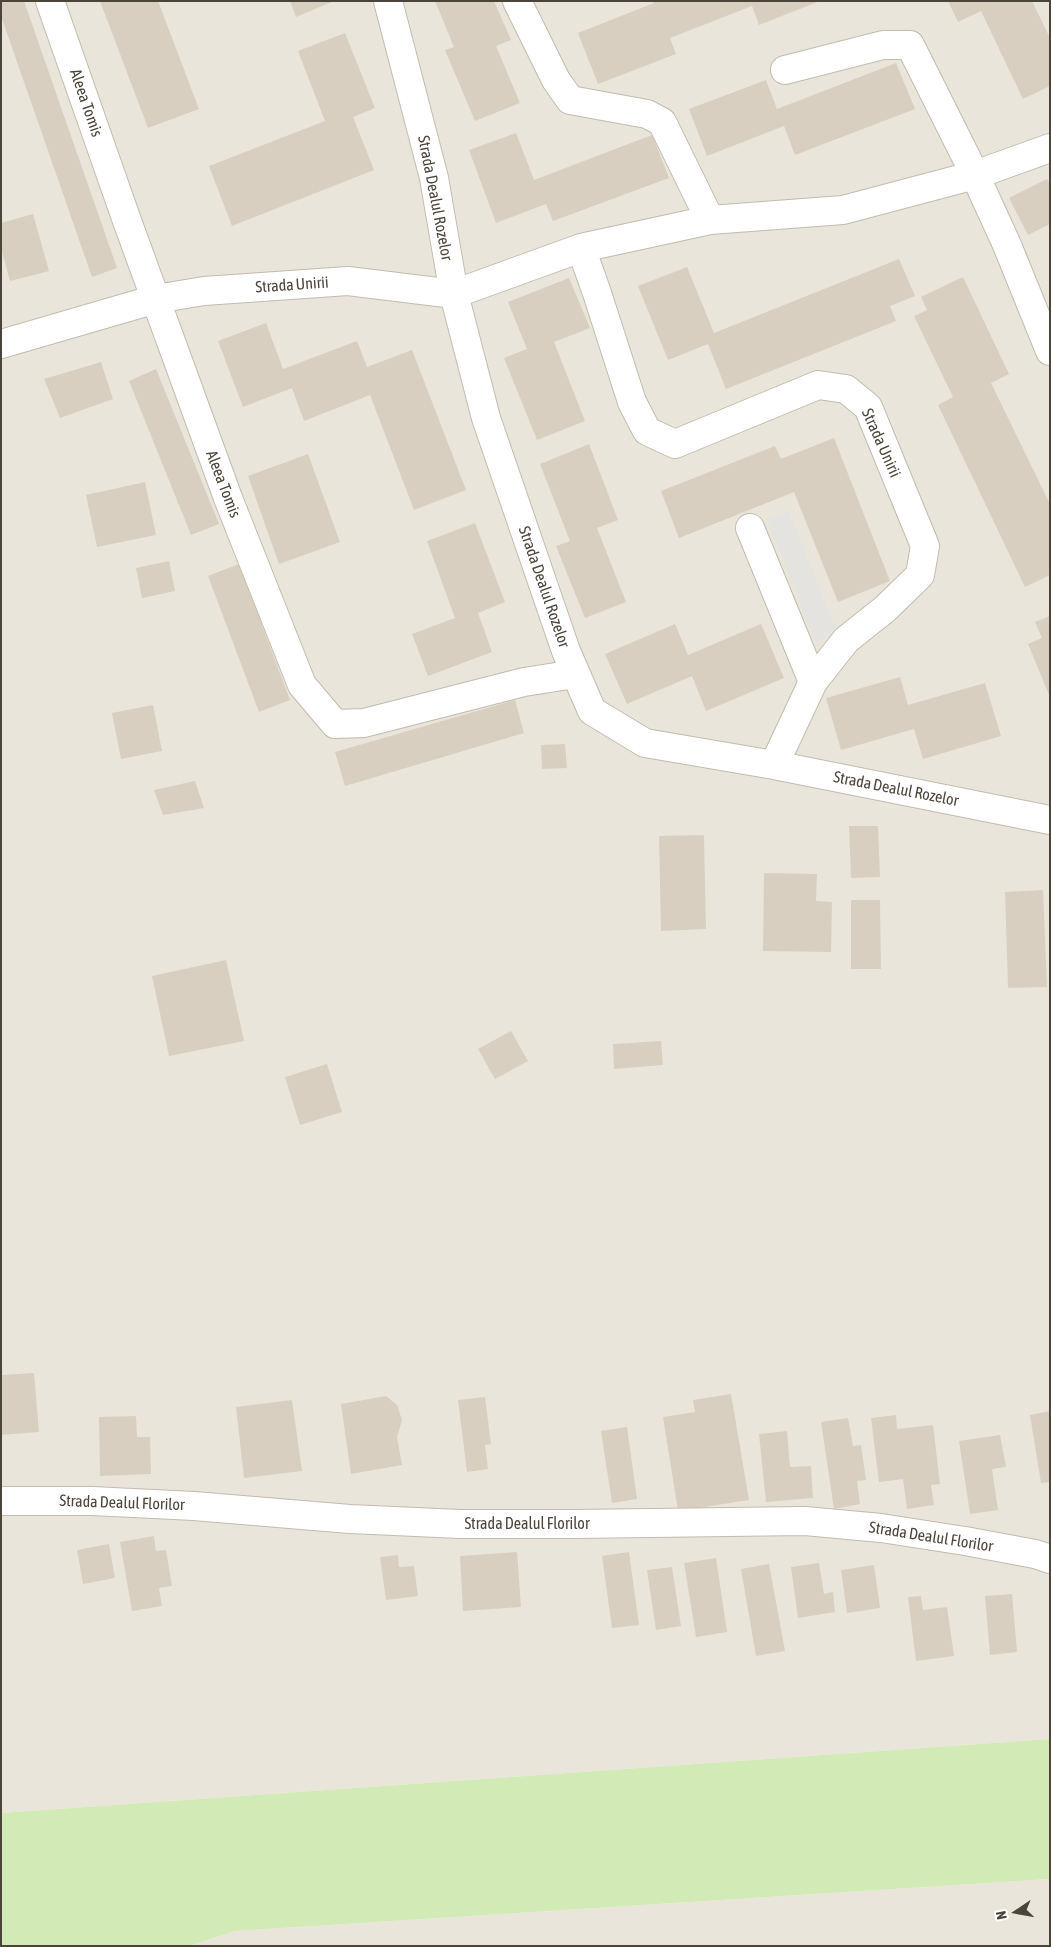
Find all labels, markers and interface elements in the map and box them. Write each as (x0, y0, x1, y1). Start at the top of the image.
street label: Aleea Tomis (65, 67, 107, 139)
street label: Strada Dealul Rozelor (413, 134, 457, 262)
street label: Strada Unirii (255, 273, 329, 297)
street label: Strada Unirii (857, 406, 905, 480)
street label: Aleea Tomis (201, 448, 245, 520)
street label: Strada Dealul Rozelor (514, 524, 574, 650)
street label: Strada Dealul Rozelor (832, 767, 960, 811)
street label: Strada Dealul Florilor (59, 1491, 185, 1515)
street label: Strada Dealul Florilor (464, 1514, 590, 1534)
street label: Strada Dealul Florilor (868, 1518, 994, 1556)
north arrow (991, 1887, 1041, 1937)
text: N (993, 1909, 1010, 1921)

